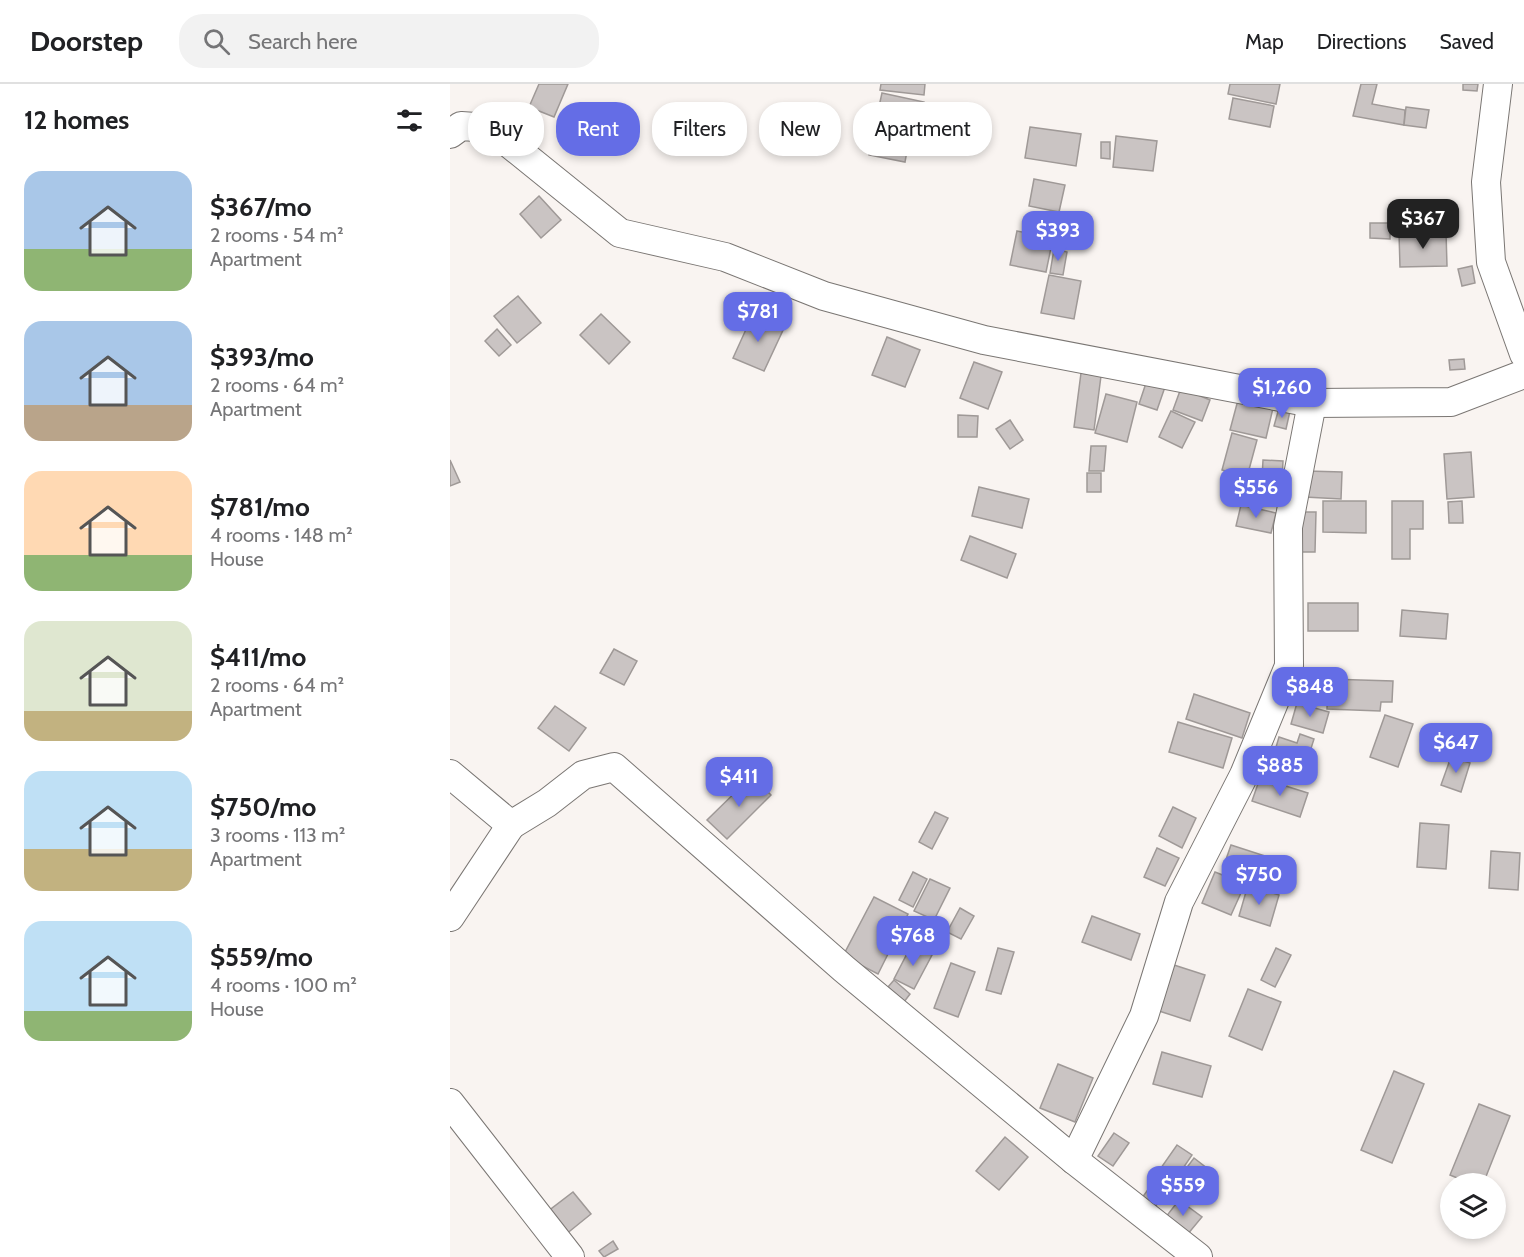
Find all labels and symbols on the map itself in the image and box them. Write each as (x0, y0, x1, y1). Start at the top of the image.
pin: $367 (1387, 199, 1459, 250)
pin: $393 (1022, 211, 1094, 262)
pin: $781 (722, 292, 794, 343)
pin: $1,260 (1233, 368, 1331, 419)
pin: $556 (1220, 468, 1292, 519)
pin: $848 (1274, 667, 1346, 718)
pin: $647 (1420, 723, 1492, 774)
pin: $885 (1244, 746, 1316, 797)
pin: $411 (703, 757, 775, 808)
pin: $750 (1223, 855, 1295, 906)
pin: $768 (877, 916, 949, 967)
pin: $559 (1147, 1166, 1219, 1217)

